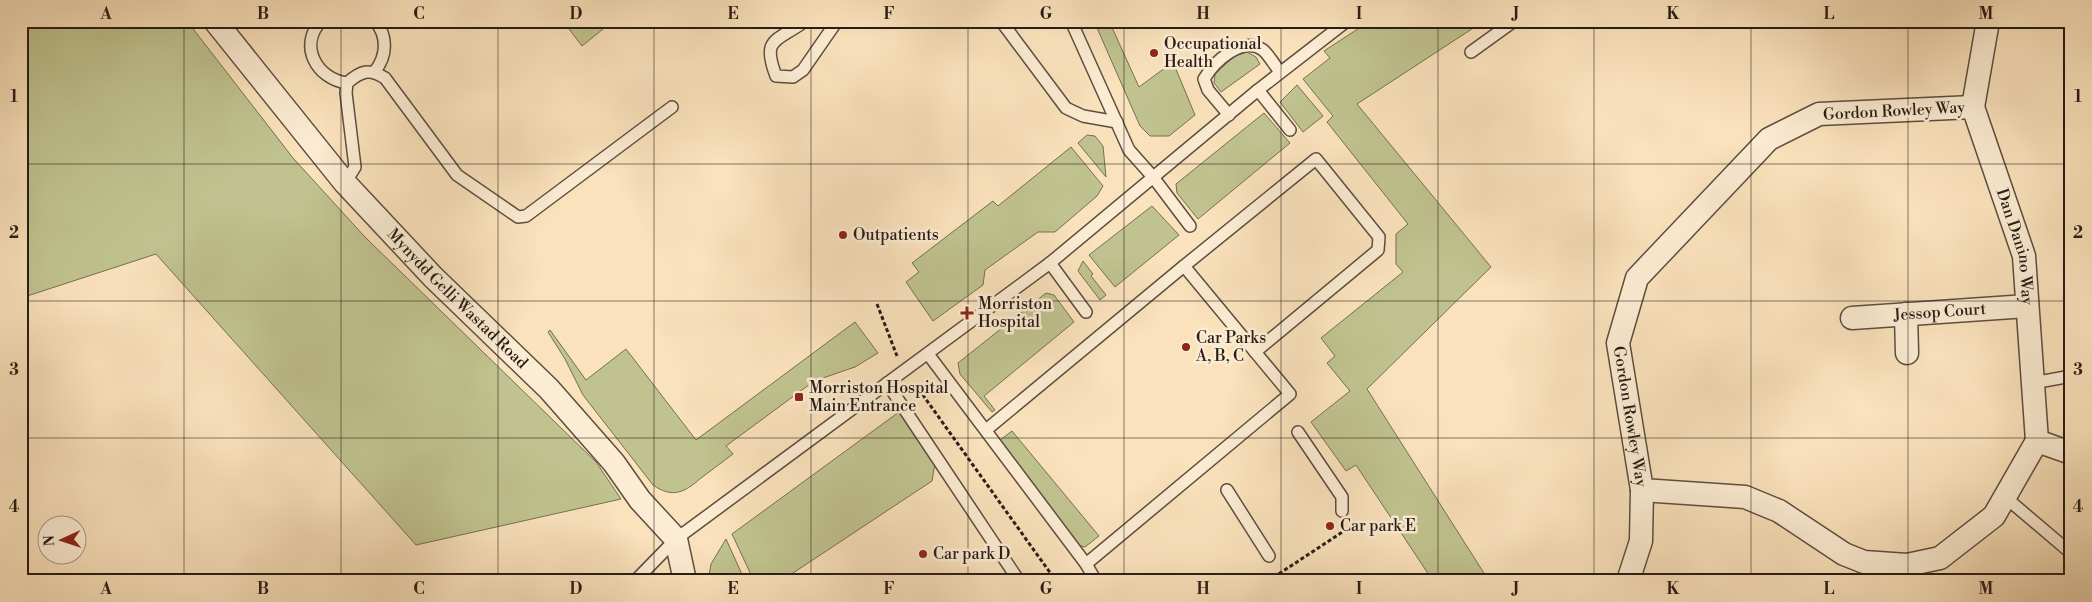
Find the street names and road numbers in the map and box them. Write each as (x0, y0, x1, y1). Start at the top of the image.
street label: Gordon Rowley Way (1822, 97, 1966, 125)
street label: Dan Danino Way (1992, 186, 2037, 306)
street label: Mynydd Gelli Wastad Road (383, 224, 532, 373)
street label: Jessop Court (1892, 299, 1987, 325)
street label: Gordon Rowley Way (1609, 345, 1651, 489)

